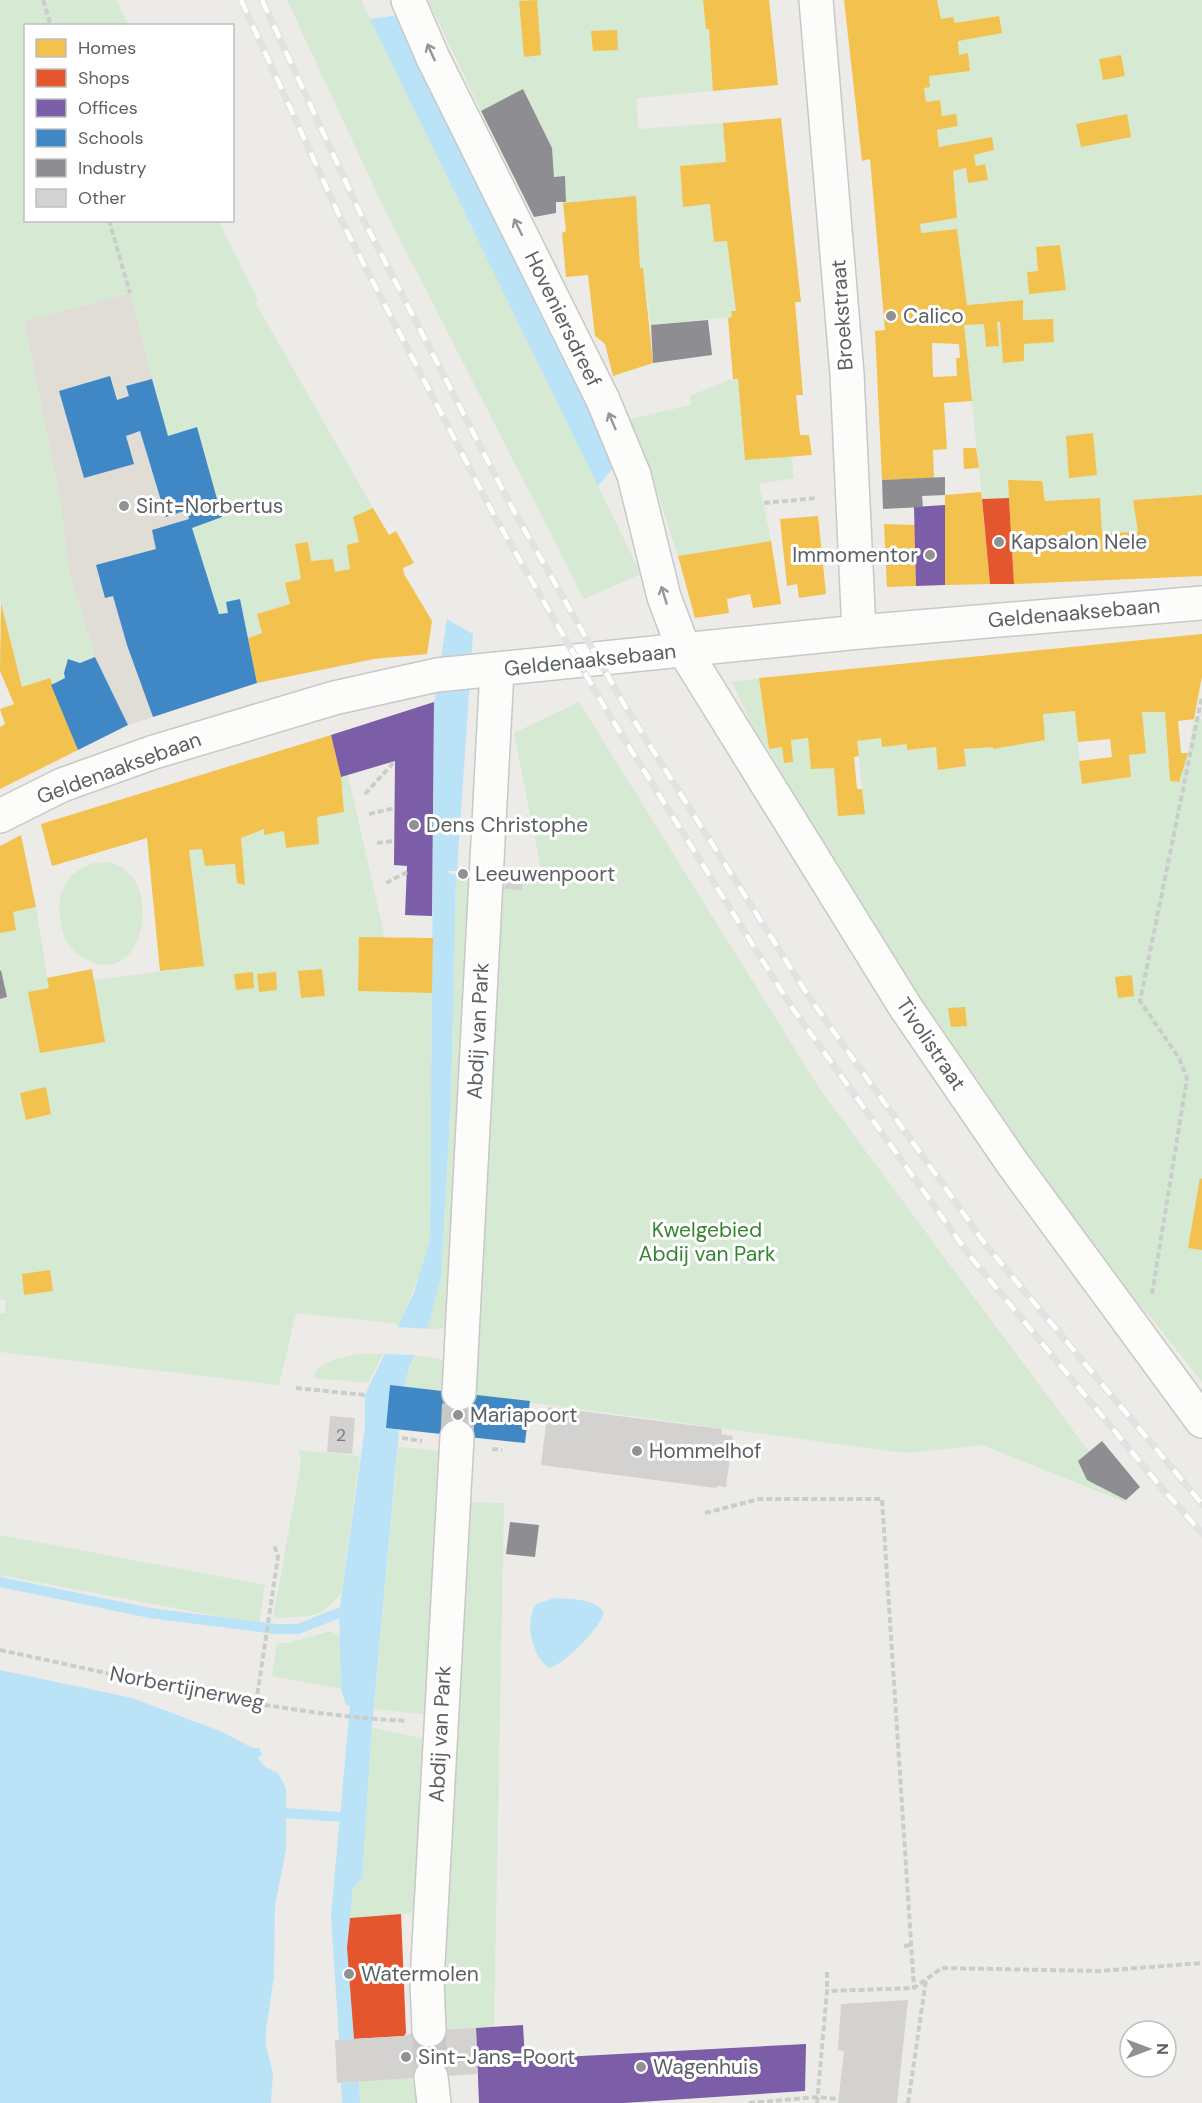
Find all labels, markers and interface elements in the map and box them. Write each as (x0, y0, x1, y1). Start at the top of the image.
legend (24, 24, 234, 222)
text: Homes (78, 36, 136, 60)
one-way arrow (425, 44, 436, 62)
text: Shops (78, 66, 130, 90)
text: Offices (78, 96, 138, 120)
text: Schools (78, 126, 143, 150)
text: Industry (78, 156, 147, 180)
text: Other (78, 186, 127, 210)
one-way arrow (511, 218, 523, 236)
street label: Hoveniersdreef (518, 247, 608, 391)
street label: Broekstraat (824, 259, 860, 371)
place label: Calico (903, 302, 964, 330)
marker: Calico (884, 309, 898, 323)
one-way arrow (606, 413, 617, 431)
place label: Sint-Norbertus (136, 492, 283, 520)
marker: Sint-Norbertus (117, 499, 131, 513)
place label: Kapsalon Nele (1011, 528, 1147, 556)
marker: Kapsalon Nele (992, 535, 1006, 549)
place label: Immomentor (792, 541, 918, 569)
marker: Immomentor (923, 548, 937, 562)
one-way arrow (658, 586, 669, 605)
street label: Geldenaaksebaan (987, 592, 1161, 634)
street label: Geldenaaksebaan (502, 637, 678, 683)
street label: Geldenaaksebaan (33, 725, 205, 811)
place label: Dens Christophe (426, 811, 588, 839)
marker: Dens Christophe (407, 818, 421, 832)
place label: Leeuwenpoort (475, 860, 615, 888)
marker: Leeuwenpoort (456, 867, 470, 881)
street label: Abdij van Park (460, 961, 496, 1100)
street label: Tivolistraat (890, 992, 972, 1096)
park label: Kwelgebied Abdij van Park (638, 1216, 776, 1268)
place label: Mariapoort (470, 1401, 577, 1429)
marker: Mariapoort (451, 1408, 465, 1422)
house number: 2 (336, 1423, 346, 1447)
place label: Hommelhof (649, 1437, 761, 1465)
marker: Hommelhof (630, 1444, 644, 1458)
street label: Norbertijnerweg (107, 1659, 267, 1717)
street label: Abdij van Park (422, 1664, 458, 1803)
place label: Watermolen (361, 1960, 479, 1988)
marker: Watermolen (342, 1967, 356, 1981)
north arrow (1118, 2019, 1178, 2079)
place label: Sint-Jans-Poort (418, 2043, 575, 2071)
text: N (1152, 2043, 1173, 2055)
marker: Sint-Jans-Poort (399, 2050, 413, 2064)
place label: Wagenhuis (653, 2053, 759, 2081)
marker: Wagenhuis (634, 2060, 648, 2074)

